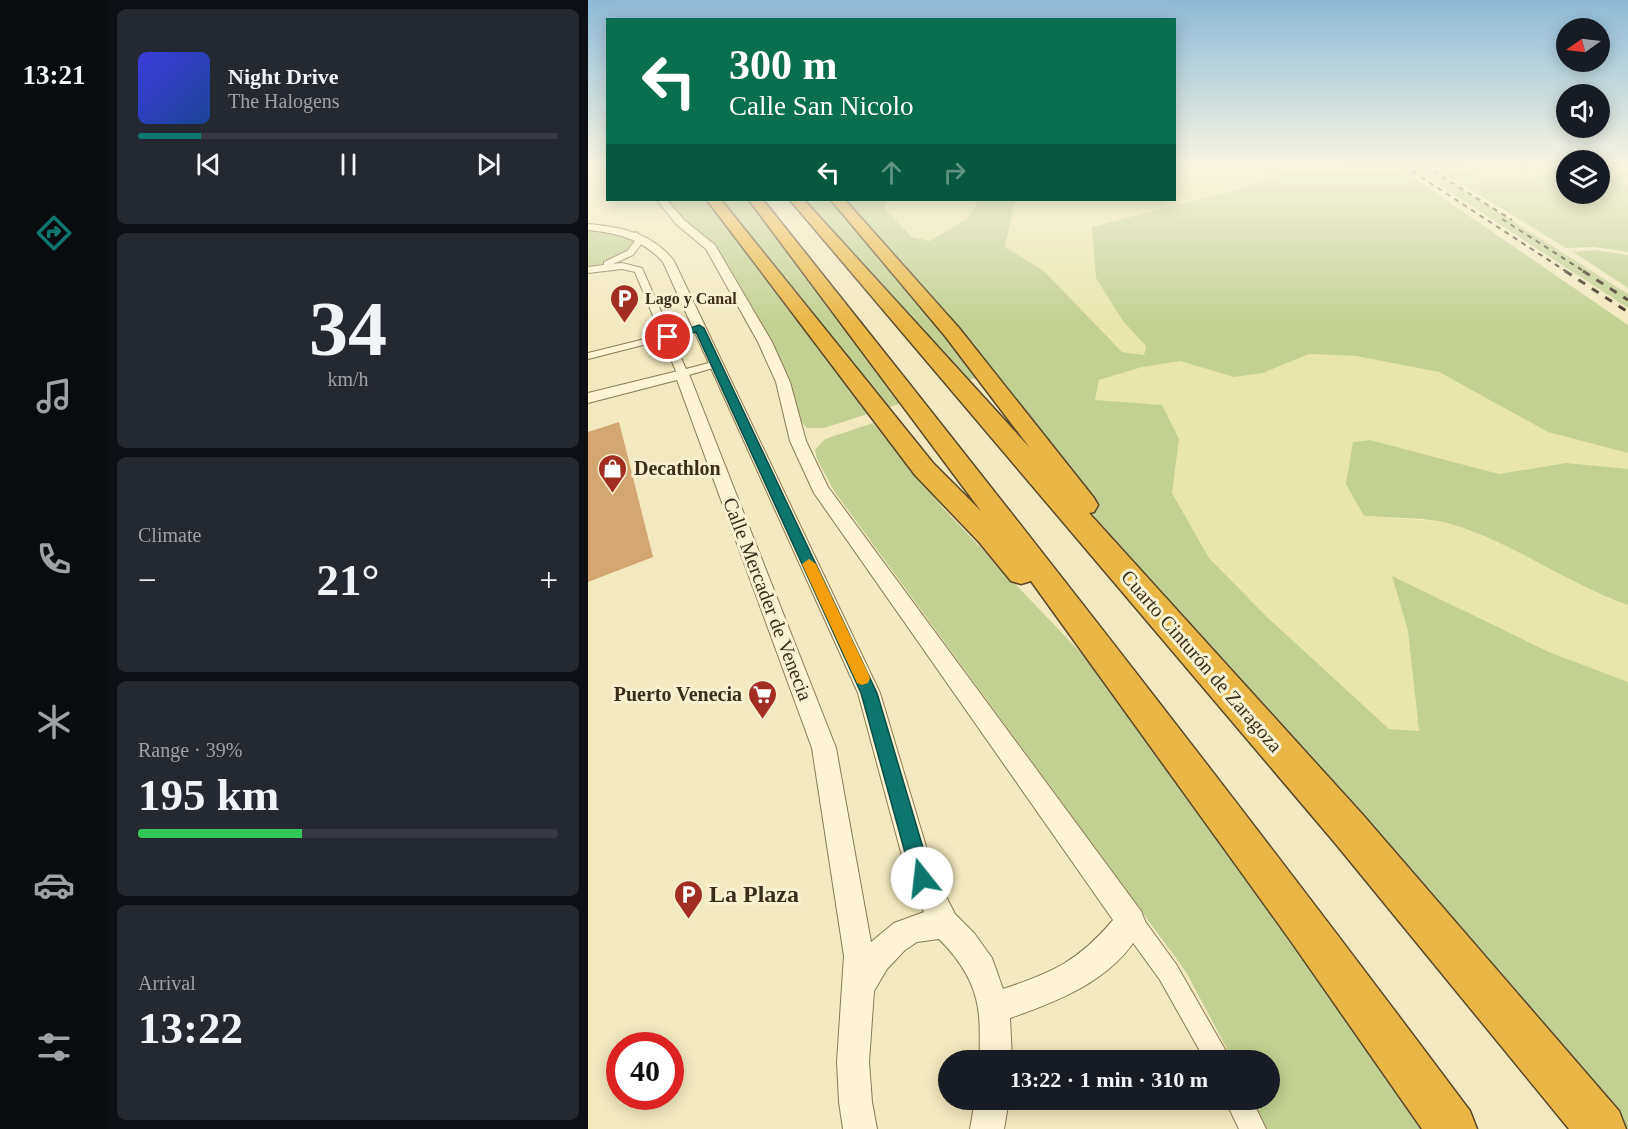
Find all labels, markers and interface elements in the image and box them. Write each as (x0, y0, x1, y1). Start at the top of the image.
north arrow (1556, 18, 1610, 72)
map controls (1556, 18, 1610, 204)
icon: left (630, 42, 708, 120)
text: 300 m (729, 42, 838, 88)
text: 13:21 (23, 60, 86, 90)
text: Night Drive (228, 64, 339, 89)
button: sound (1556, 84, 1610, 138)
text: The Halogens (228, 90, 340, 112)
text: Calle San Nicolo (729, 91, 913, 121)
icon: previous (192, 148, 225, 181)
icon: pause (332, 148, 365, 181)
icon: next (472, 148, 505, 181)
button: layers (1556, 150, 1610, 204)
icon: left (812, 156, 845, 189)
icon: ahead (875, 156, 908, 189)
icon: right (938, 156, 971, 189)
icon: directions (33, 212, 75, 254)
parking icon: Lago y Canal (608, 282, 640, 324)
text: 34 (309, 285, 387, 372)
place label: Lago y Canal (645, 290, 737, 308)
pin (642, 311, 693, 362)
icon: arrive (651, 320, 684, 353)
text: km/h (327, 368, 369, 390)
icon: music (33, 375, 75, 417)
shop icon: Decathlon (597, 452, 629, 494)
place label: Decathlon (634, 457, 721, 479)
street label: Calle Mercader de Venecia (719, 494, 817, 704)
text: Climate (138, 524, 201, 546)
icon: phone (33, 538, 75, 580)
text: 21° (317, 555, 380, 605)
text: − (138, 562, 157, 598)
text: + (539, 562, 558, 598)
street label: Cuarto Cinturón de Zaragoza (1116, 566, 1287, 757)
supermarket icon: Puerto Venecia (747, 678, 779, 720)
place label: Puerto Venecia (614, 683, 742, 705)
icon: climate (33, 701, 75, 743)
text: Range · 39% (138, 739, 242, 761)
text: 195 km (138, 770, 279, 820)
position arrow (890, 846, 954, 910)
icon: car (33, 864, 75, 906)
parking icon: La Plaza (672, 878, 704, 920)
place label: La Plaza (709, 881, 799, 907)
text: Arrival (138, 972, 196, 994)
text: 13:22 (138, 1003, 243, 1053)
icon: filters (33, 1026, 75, 1068)
speed limit sign: 40 (606, 1032, 684, 1110)
text: 13:22 · 1 min · 310 m (1010, 1067, 1208, 1092)

